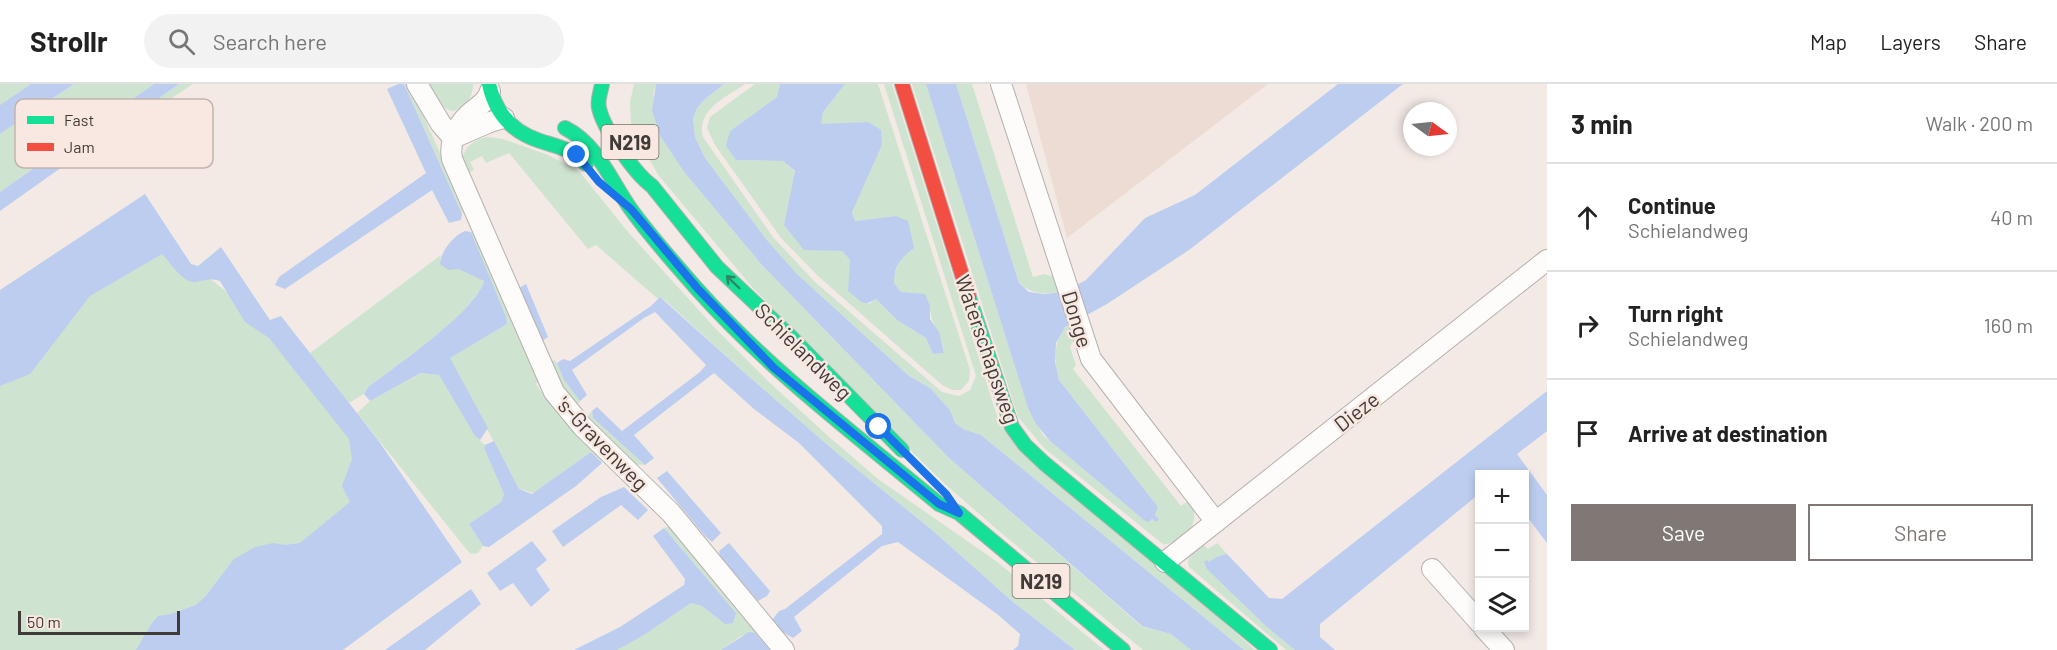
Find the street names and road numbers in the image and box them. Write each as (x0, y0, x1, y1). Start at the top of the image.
road number: N219 (602, 125, 658, 159)
street label: Waterschapsweg (951, 271, 1025, 427)
street label: Donge (1058, 288, 1098, 350)
street label: Schielandweg (750, 297, 858, 405)
street label: Dieze (1329, 386, 1383, 436)
street label: 's-Gravenweg (552, 391, 654, 495)
road number: N219 (1012, 564, 1070, 598)

